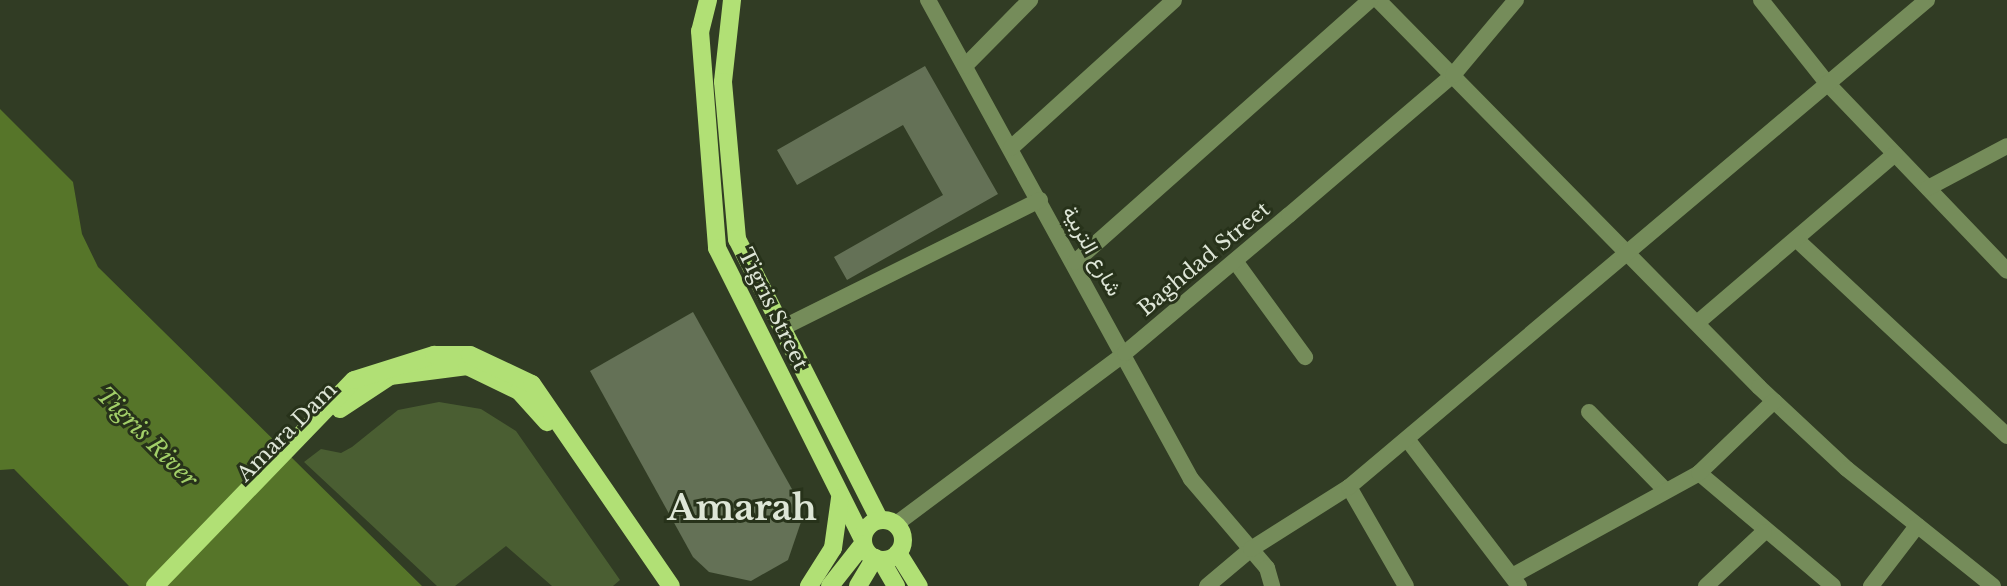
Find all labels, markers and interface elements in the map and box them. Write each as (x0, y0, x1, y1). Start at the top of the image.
street label: Baghdad Street (1133, 197, 1275, 321)
street label: شارع التربية (1057, 202, 1127, 300)
street label: Tigris Street (733, 244, 813, 374)
street label: Amara Dam (232, 377, 342, 487)
water label: Tigris River (91, 381, 203, 493)
district label: Amarah (667, 487, 817, 529)

